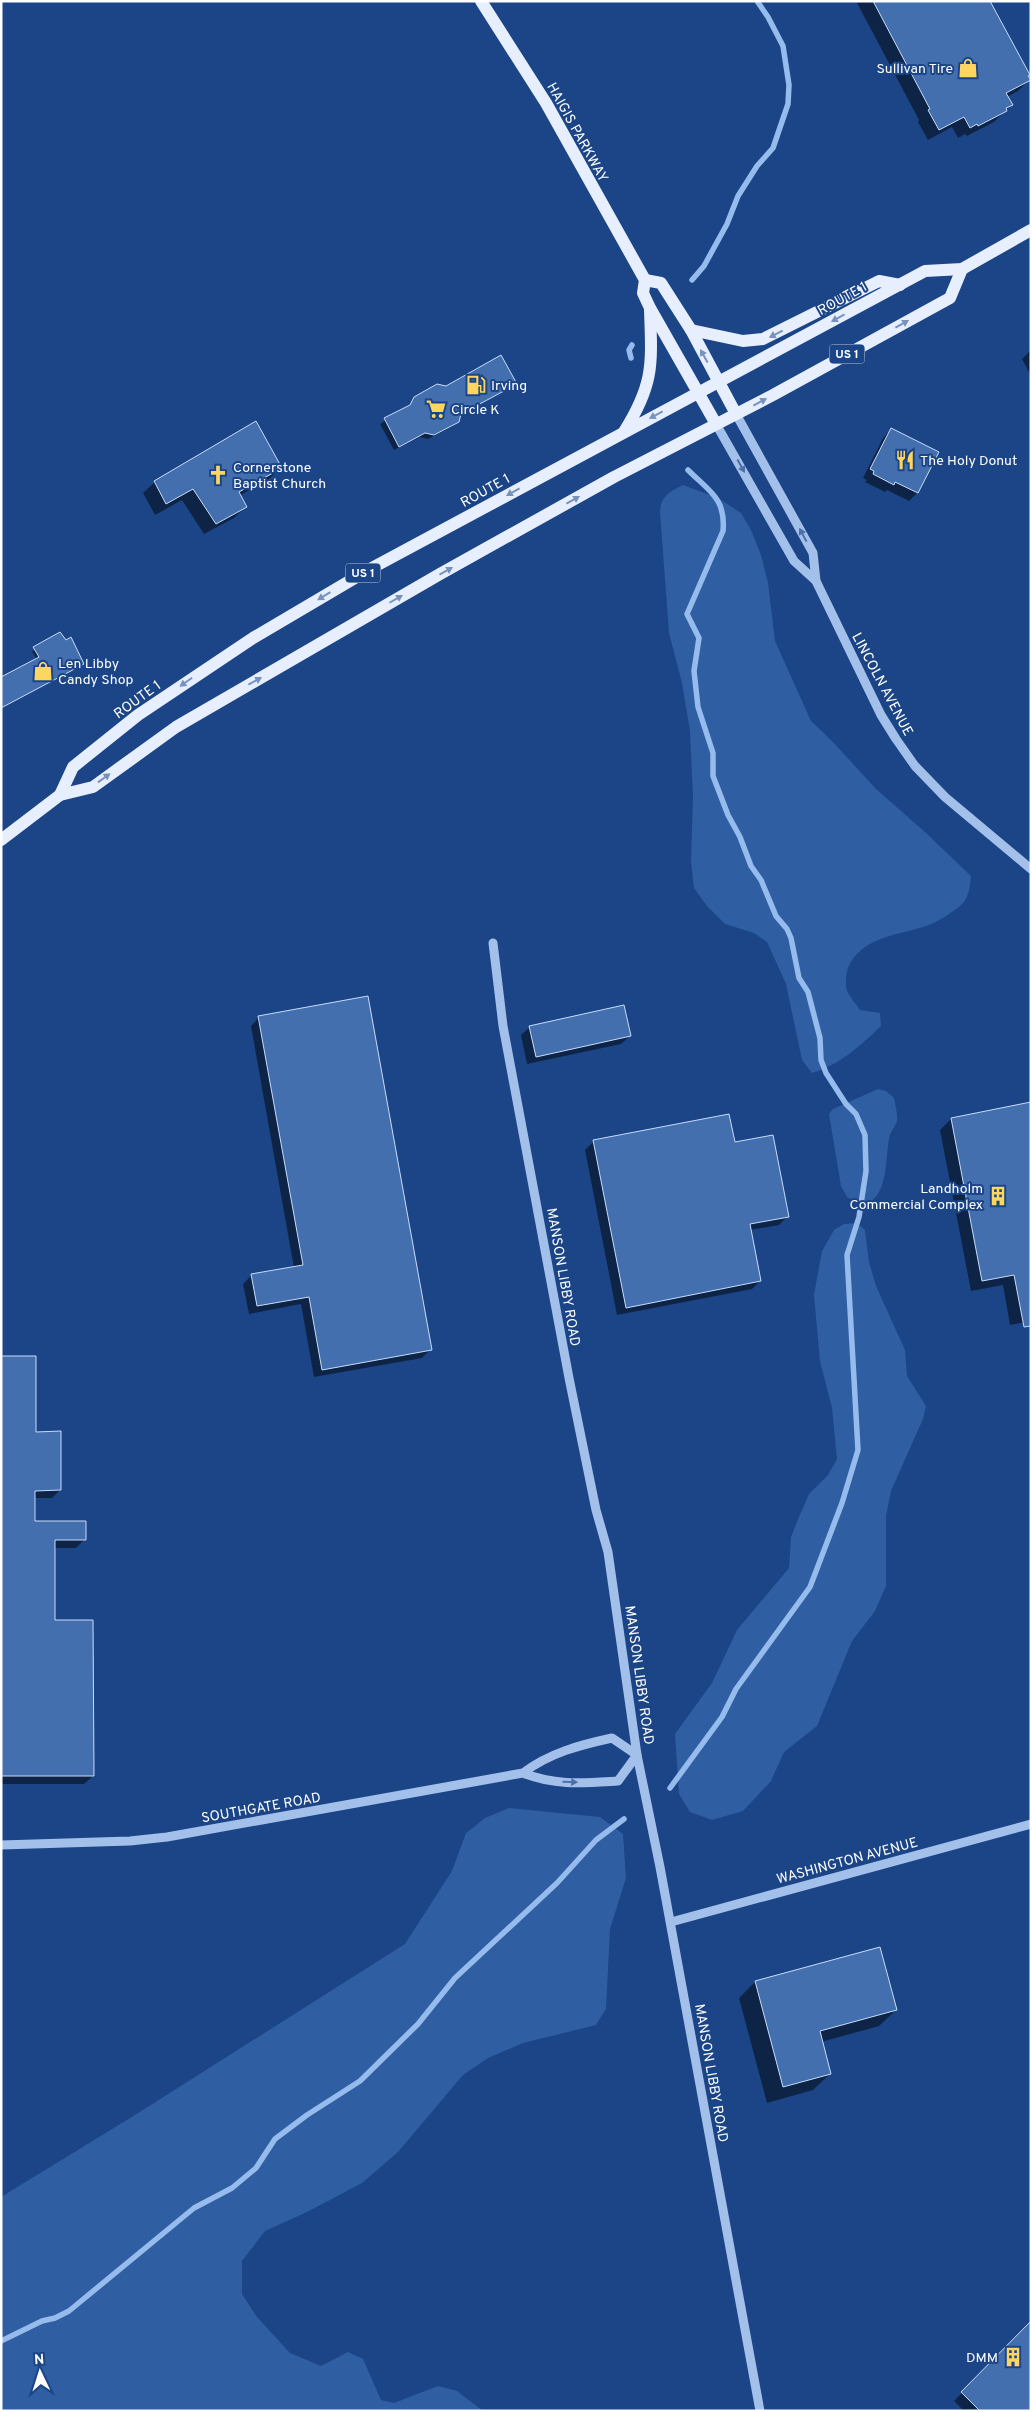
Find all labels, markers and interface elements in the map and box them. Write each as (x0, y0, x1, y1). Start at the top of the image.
shop icon: Sullivan Tire (957, 57, 979, 79)
place label: Sullivan Tire (876, 61, 953, 78)
street label: HAIGIS PARKWAY (542, 80, 611, 186)
street label: ROUTE 1 (815, 279, 871, 320)
one-way arrow (830, 314, 845, 322)
one-way arrow (895, 320, 910, 328)
one-way arrow (769, 330, 783, 338)
road number: US 1 (830, 344, 864, 364)
one-way arrow (700, 350, 709, 363)
fuel station icon: Irving (465, 374, 487, 396)
place label: Irving (491, 378, 527, 395)
supermarket icon: Circle K (425, 398, 447, 420)
one-way arrow (753, 398, 767, 406)
place label: Circle K (451, 402, 499, 419)
one-way arrow (648, 411, 663, 419)
restaurant icon: The Holy Donut (894, 449, 916, 471)
place label: The Holy Donut (920, 453, 1017, 470)
one-way arrow (737, 459, 745, 473)
place label: Cornerstone Baptist Church (233, 460, 326, 493)
church icon: Cornerstone Baptist Church (207, 464, 229, 486)
street label: ROUTE 1 (458, 471, 514, 512)
one-way arrow (505, 488, 520, 496)
one-way arrow (566, 495, 580, 504)
one-way arrow (799, 528, 807, 542)
road number: US 1 (346, 564, 380, 582)
one-way arrow (439, 566, 452, 575)
one-way arrow (318, 591, 331, 600)
one-way arrow (389, 595, 403, 603)
street label: LINCOLN AVENUE (847, 630, 916, 739)
place label: Len Libby Candy Shop (58, 656, 133, 689)
shop icon: Len Libby Candy Shop (32, 660, 54, 682)
one-way arrow (249, 676, 262, 685)
street label: ROUTE 1 (111, 677, 165, 723)
one-way arrow (180, 677, 193, 687)
one-way arrow (98, 773, 111, 783)
place label: Landholm Commercial Complex (850, 1181, 983, 1214)
building icon: Landholm Commercial Complex (987, 1185, 1009, 1207)
street label: MANSON LIBBY ROAD (542, 1207, 583, 1348)
street label: MANSON LIBBY ROAD (620, 1604, 657, 1746)
one-way arrow (562, 1779, 578, 1787)
street label: SOUTHGATE ROAD (200, 1790, 322, 1827)
street label: WASHINGTON AVENUE (775, 1834, 920, 1888)
street label: MANSON LIBBY ROAD (690, 2003, 731, 2144)
building icon: DMM (1002, 2346, 1024, 2368)
north arrow (15, 2347, 65, 2397)
place label: DMM (966, 2350, 998, 2367)
text: N (34, 2352, 45, 2369)

